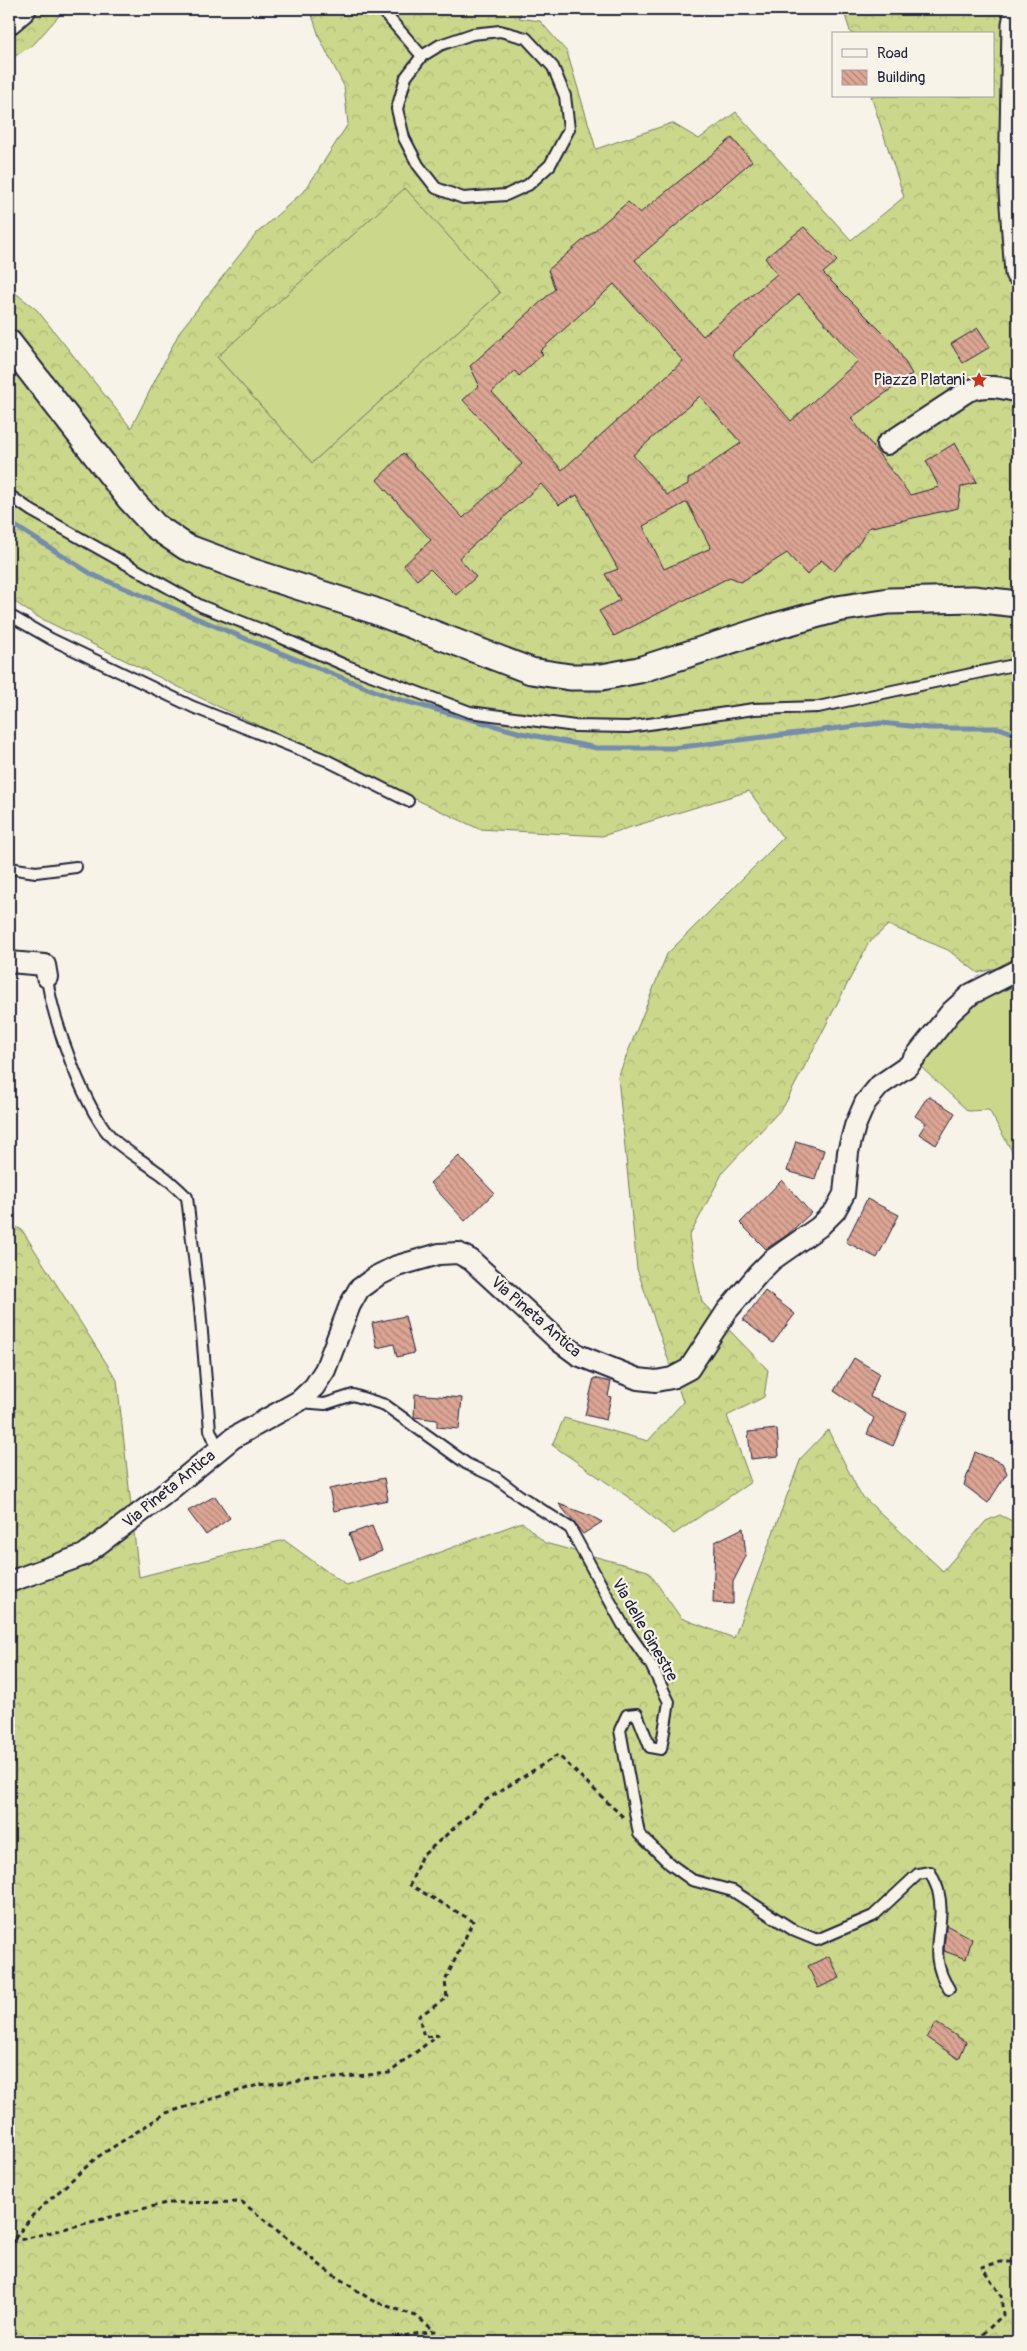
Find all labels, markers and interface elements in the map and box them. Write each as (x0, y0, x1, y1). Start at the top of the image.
legend (832, 32, 994, 98)
text: Road (877, 44, 908, 63)
text: Building (877, 68, 925, 87)
place label: Piazza Platani (873, 370, 965, 390)
place icon: Piazza Platani (969, 370, 989, 390)
street label: Via Pineta Antica (487, 1272, 585, 1362)
street label: Via Pineta Antica (119, 1446, 219, 1532)
street label: Via delle Ginestre (608, 1575, 683, 1685)

